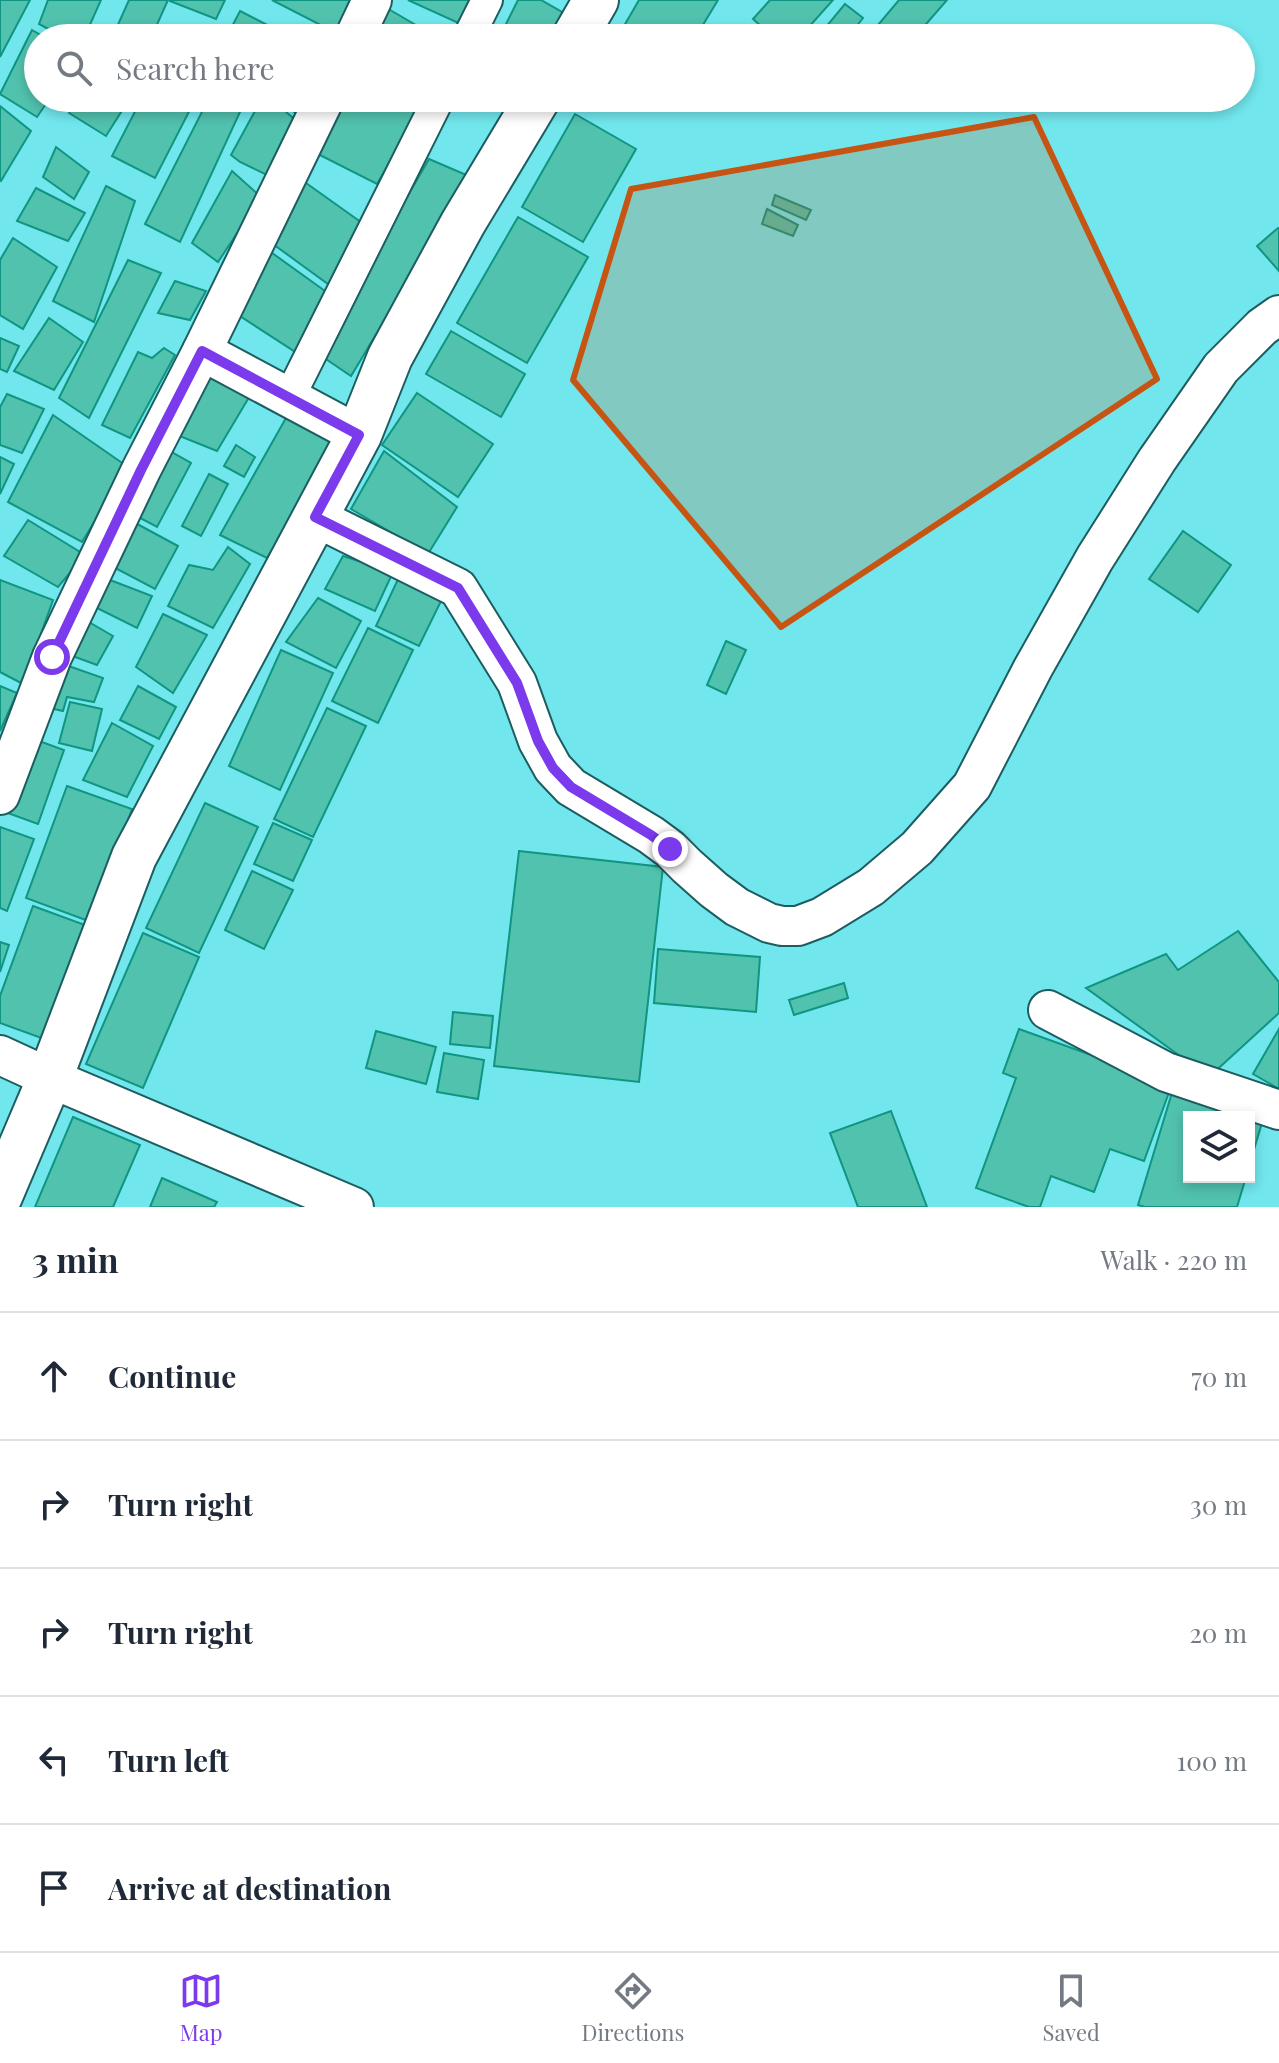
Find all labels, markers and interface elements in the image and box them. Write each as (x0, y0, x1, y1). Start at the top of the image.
search box (24, 24, 1255, 112)
icon: search (52, 46, 96, 90)
text: Search here (116, 48, 275, 88)
route start (34, 639, 70, 675)
route end (652, 831, 688, 867)
map controls (1183, 1111, 1255, 1183)
button: layers (1183, 1111, 1255, 1183)
text: 3 min (32, 1236, 119, 1282)
text: Walk · 220 m (1101, 1242, 1247, 1277)
icon: ahead (32, 1354, 76, 1398)
text: Continue (108, 1356, 236, 1396)
text: 70 m (1191, 1359, 1247, 1394)
icon: right (32, 1482, 76, 1526)
text: Turn right (108, 1484, 253, 1524)
text: 30 m (1190, 1487, 1247, 1522)
icon: right (32, 1610, 76, 1654)
text: Turn right (108, 1612, 253, 1652)
text: 20 m (1189, 1615, 1247, 1650)
icon: left (32, 1738, 76, 1782)
text: Turn left (108, 1740, 229, 1780)
text: 100 m (1177, 1743, 1247, 1778)
icon: arrive (32, 1866, 76, 1910)
text: Arrive at destination (108, 1868, 391, 1908)
tab: Map (179, 1969, 223, 2047)
tab: Directions (581, 1969, 684, 2047)
tab: Saved (1043, 1969, 1100, 2047)

